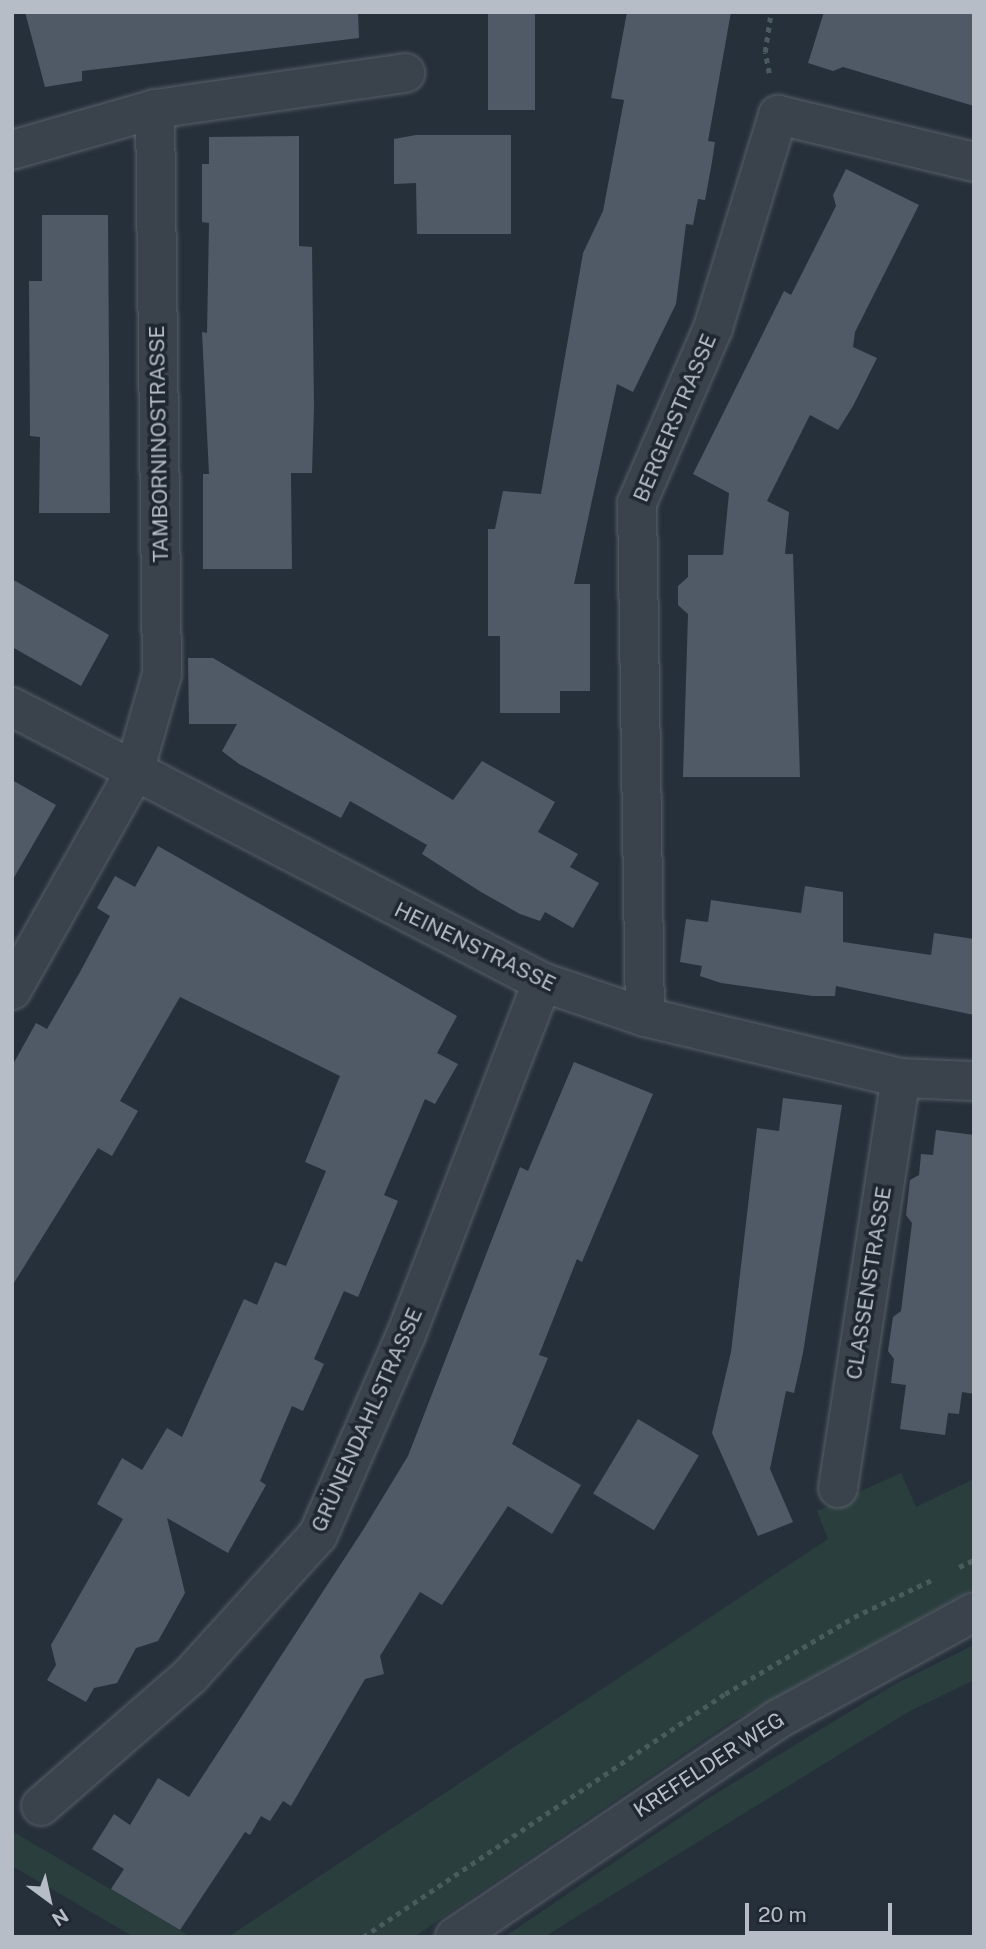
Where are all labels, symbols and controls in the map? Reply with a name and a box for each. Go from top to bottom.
street label: TAMBORNINOSTRASSE [144,325,174,563]
street label: BERGERSTRASSE [628,330,722,506]
street label: HEINENSTRASSE [390,897,560,997]
street label: CLASSENSTRASSE [841,1185,897,1381]
street label: GRÜNENDAHLSTRASSE [306,1304,428,1536]
street label: KREFELDER WEG [629,1707,789,1823]
north arrow [14,1865,84,1935]
scale bar [748,1890,895,1934]
text: 20 m [758,1902,807,1927]
text: N [48,1904,73,1931]

